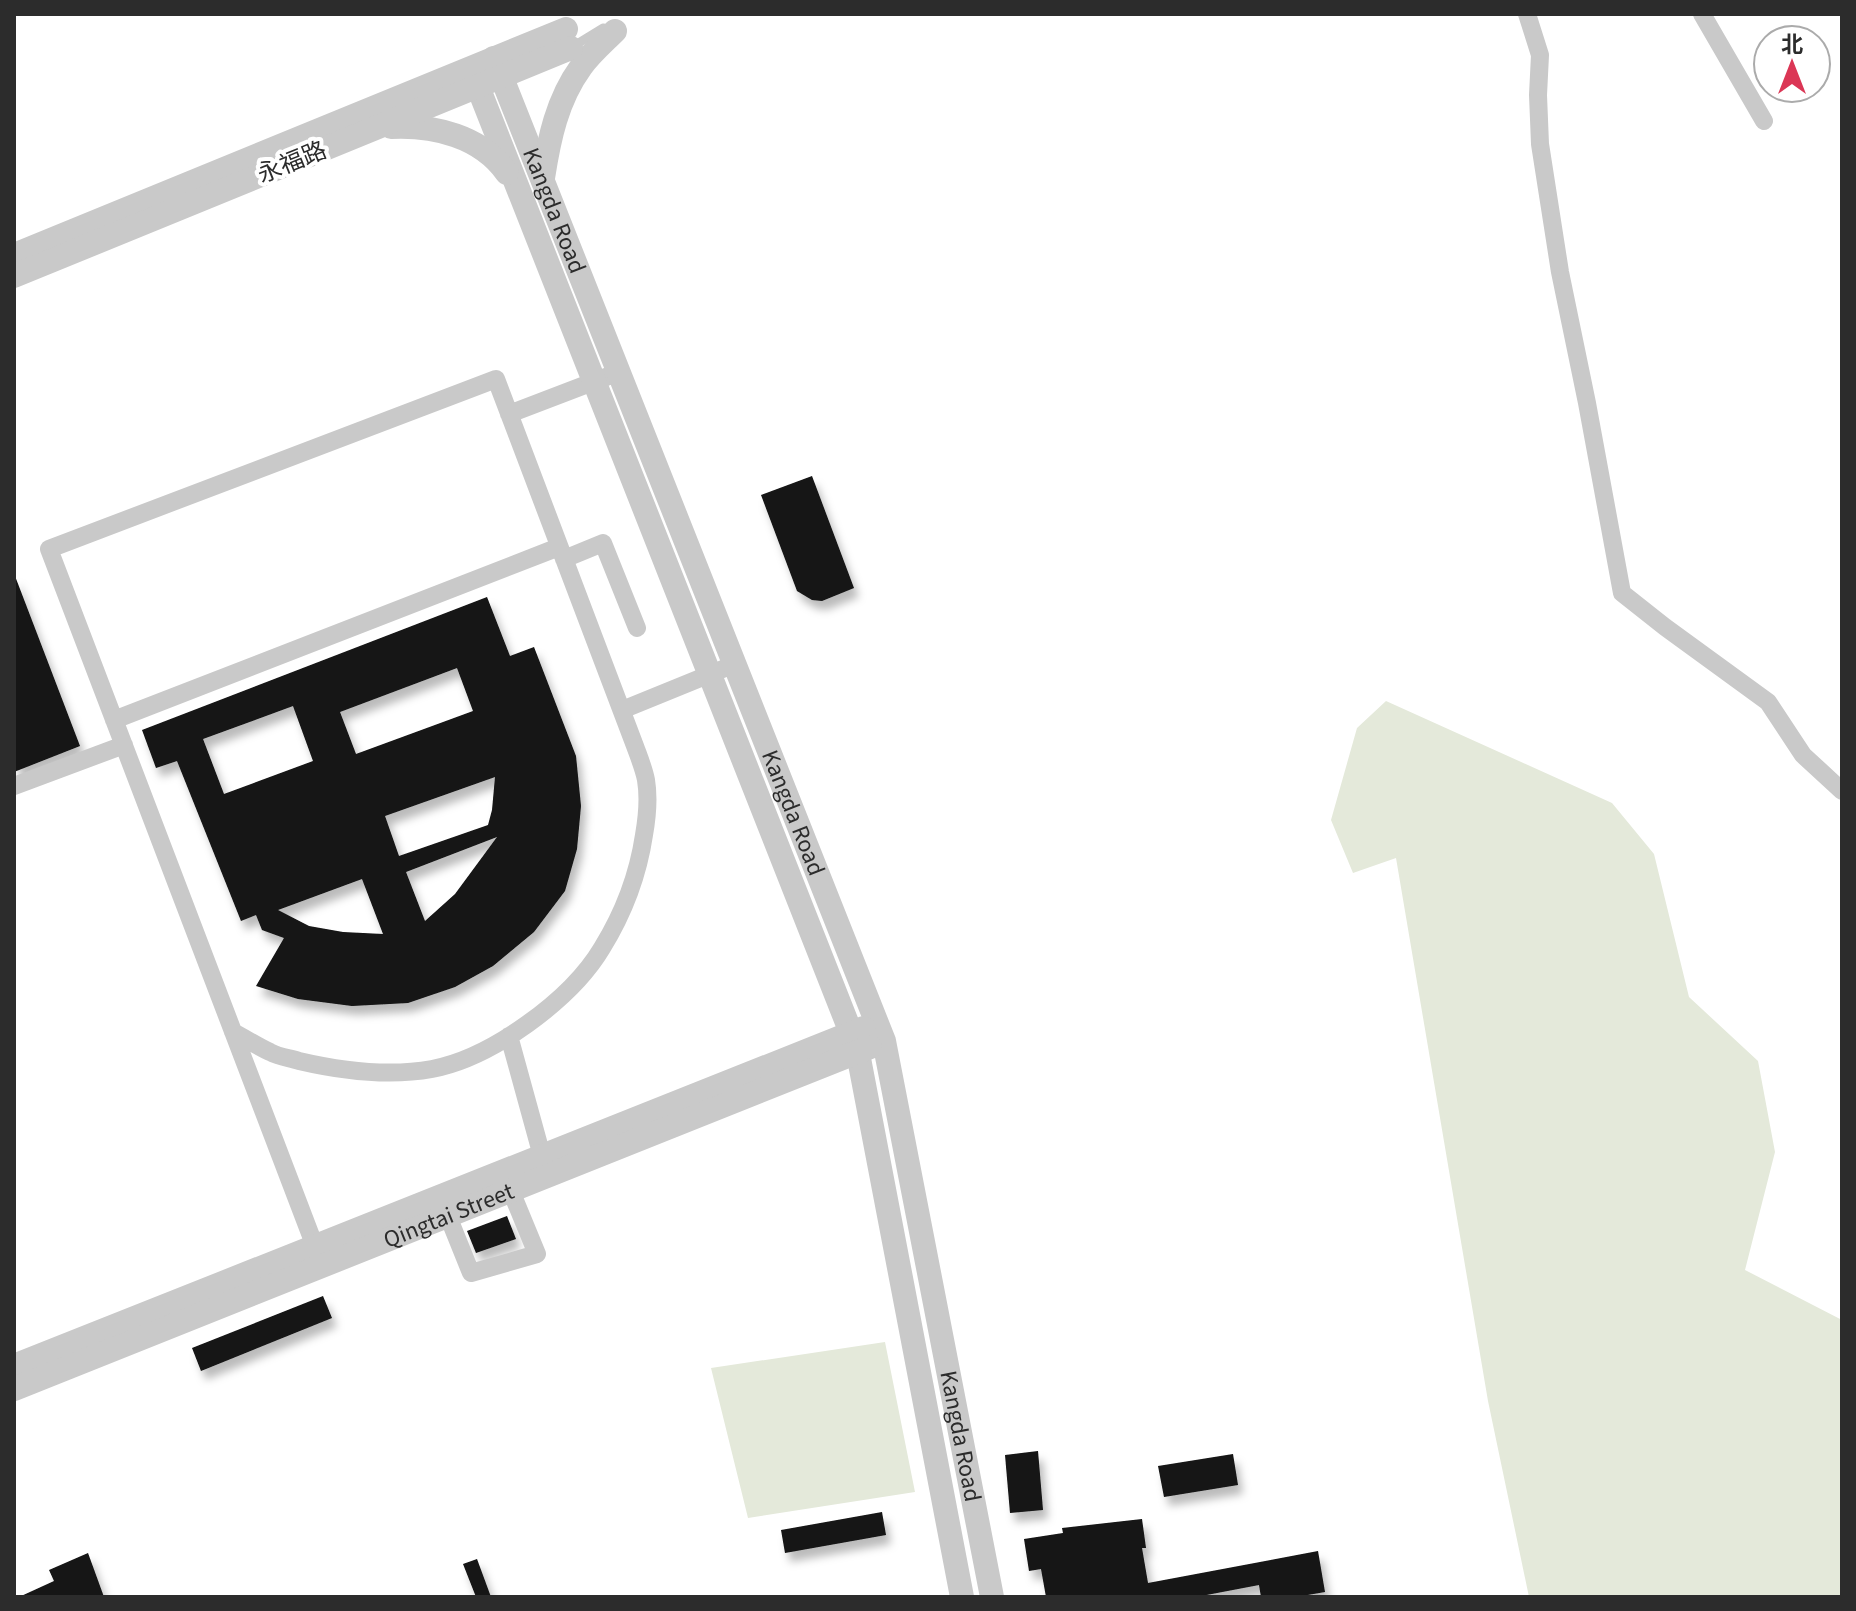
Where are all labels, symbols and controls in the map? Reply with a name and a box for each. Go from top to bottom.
north arrow [1752,24,1832,104]
text: 北 [1781,29,1803,61]
street label: 永福路 [252,133,332,192]
street label: Kangda Road [513,142,595,279]
street label: Kangda Road [752,745,834,881]
street label: Qingtai Street [378,1174,519,1258]
street label: Kangda Road [930,1368,990,1505]

